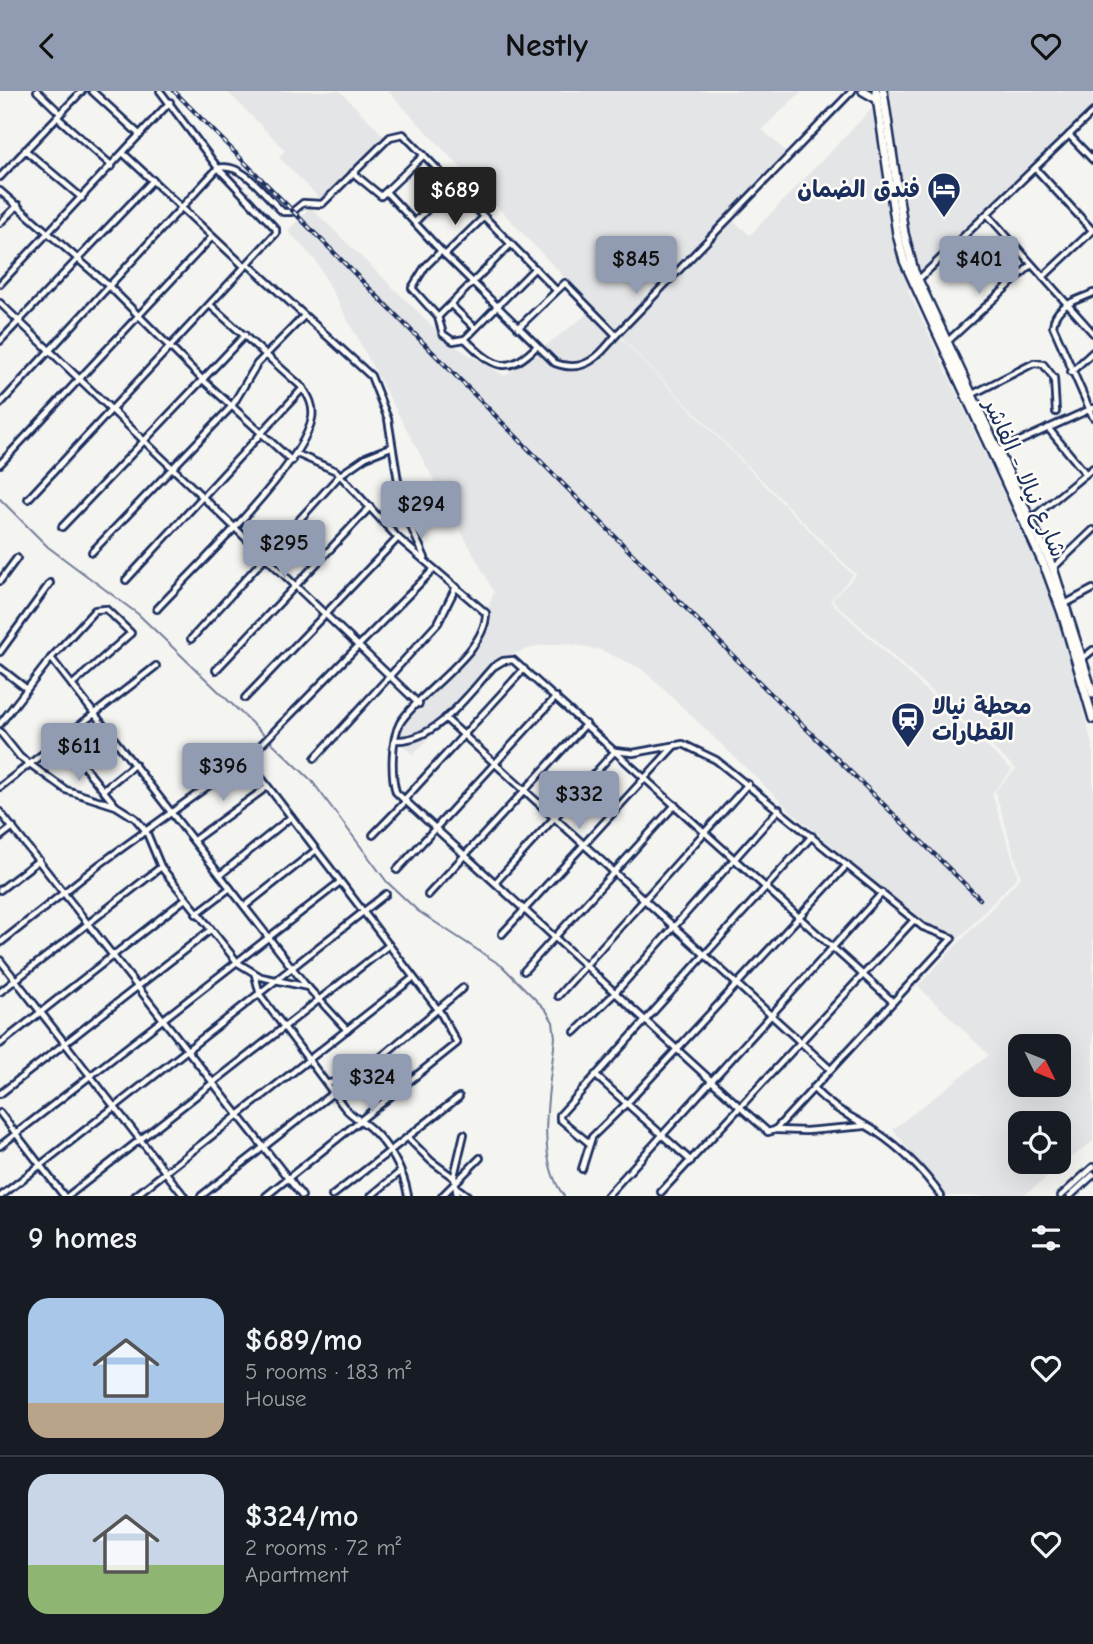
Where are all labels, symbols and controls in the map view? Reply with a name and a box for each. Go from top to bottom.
icon: back [28,27,66,65]
text: Nestly [505,27,588,64]
icon: heart [1027,27,1065,65]
pin: $689 [414,167,496,227]
hotel icon: فندق الضمان [925,170,963,219]
text: $689 [430,176,480,203]
place label: فندق الضمان [797,176,920,203]
pin: $845 [595,237,677,296]
pin: $401 [938,237,1020,296]
text: $845 [612,245,660,272]
text: $401 [956,245,1002,272]
street label: شارع نيالا - الفاشر [975,393,1072,562]
pin: $294 [380,482,462,541]
text: $294 [397,490,445,517]
pin: $295 [243,521,325,580]
text: $295 [259,529,309,556]
place label: محطة نيالا القطارات [932,693,1032,746]
station icon: محطة نيالا القطارات [889,700,927,749]
pin: $611 [38,723,120,783]
text: $611 [57,732,101,759]
pin: $396 [182,743,264,803]
text: $396 [198,752,248,779]
pin: $332 [538,771,620,831]
text: $332 [555,780,603,807]
north arrow [1008,1034,1071,1097]
map controls [1008,1034,1071,1174]
pin: $324 [331,1055,413,1114]
text: $324 [349,1063,395,1090]
button: locate [1008,1111,1071,1174]
icon: filters [1027,1219,1065,1257]
text: 9 homes [28,1221,137,1256]
text: $689/mo [245,1323,362,1358]
icon: home [84,1326,168,1410]
icon: heart [1027,1349,1065,1387]
text: 5 rooms · 183 m² [245,1358,411,1385]
text: House [245,1385,307,1412]
text: $324/mo [245,1499,359,1534]
icon: home [84,1502,168,1586]
icon: heart [1027,1525,1065,1563]
text: 2 rooms · 72 m² [245,1534,401,1561]
text: Apartment [245,1561,348,1588]

